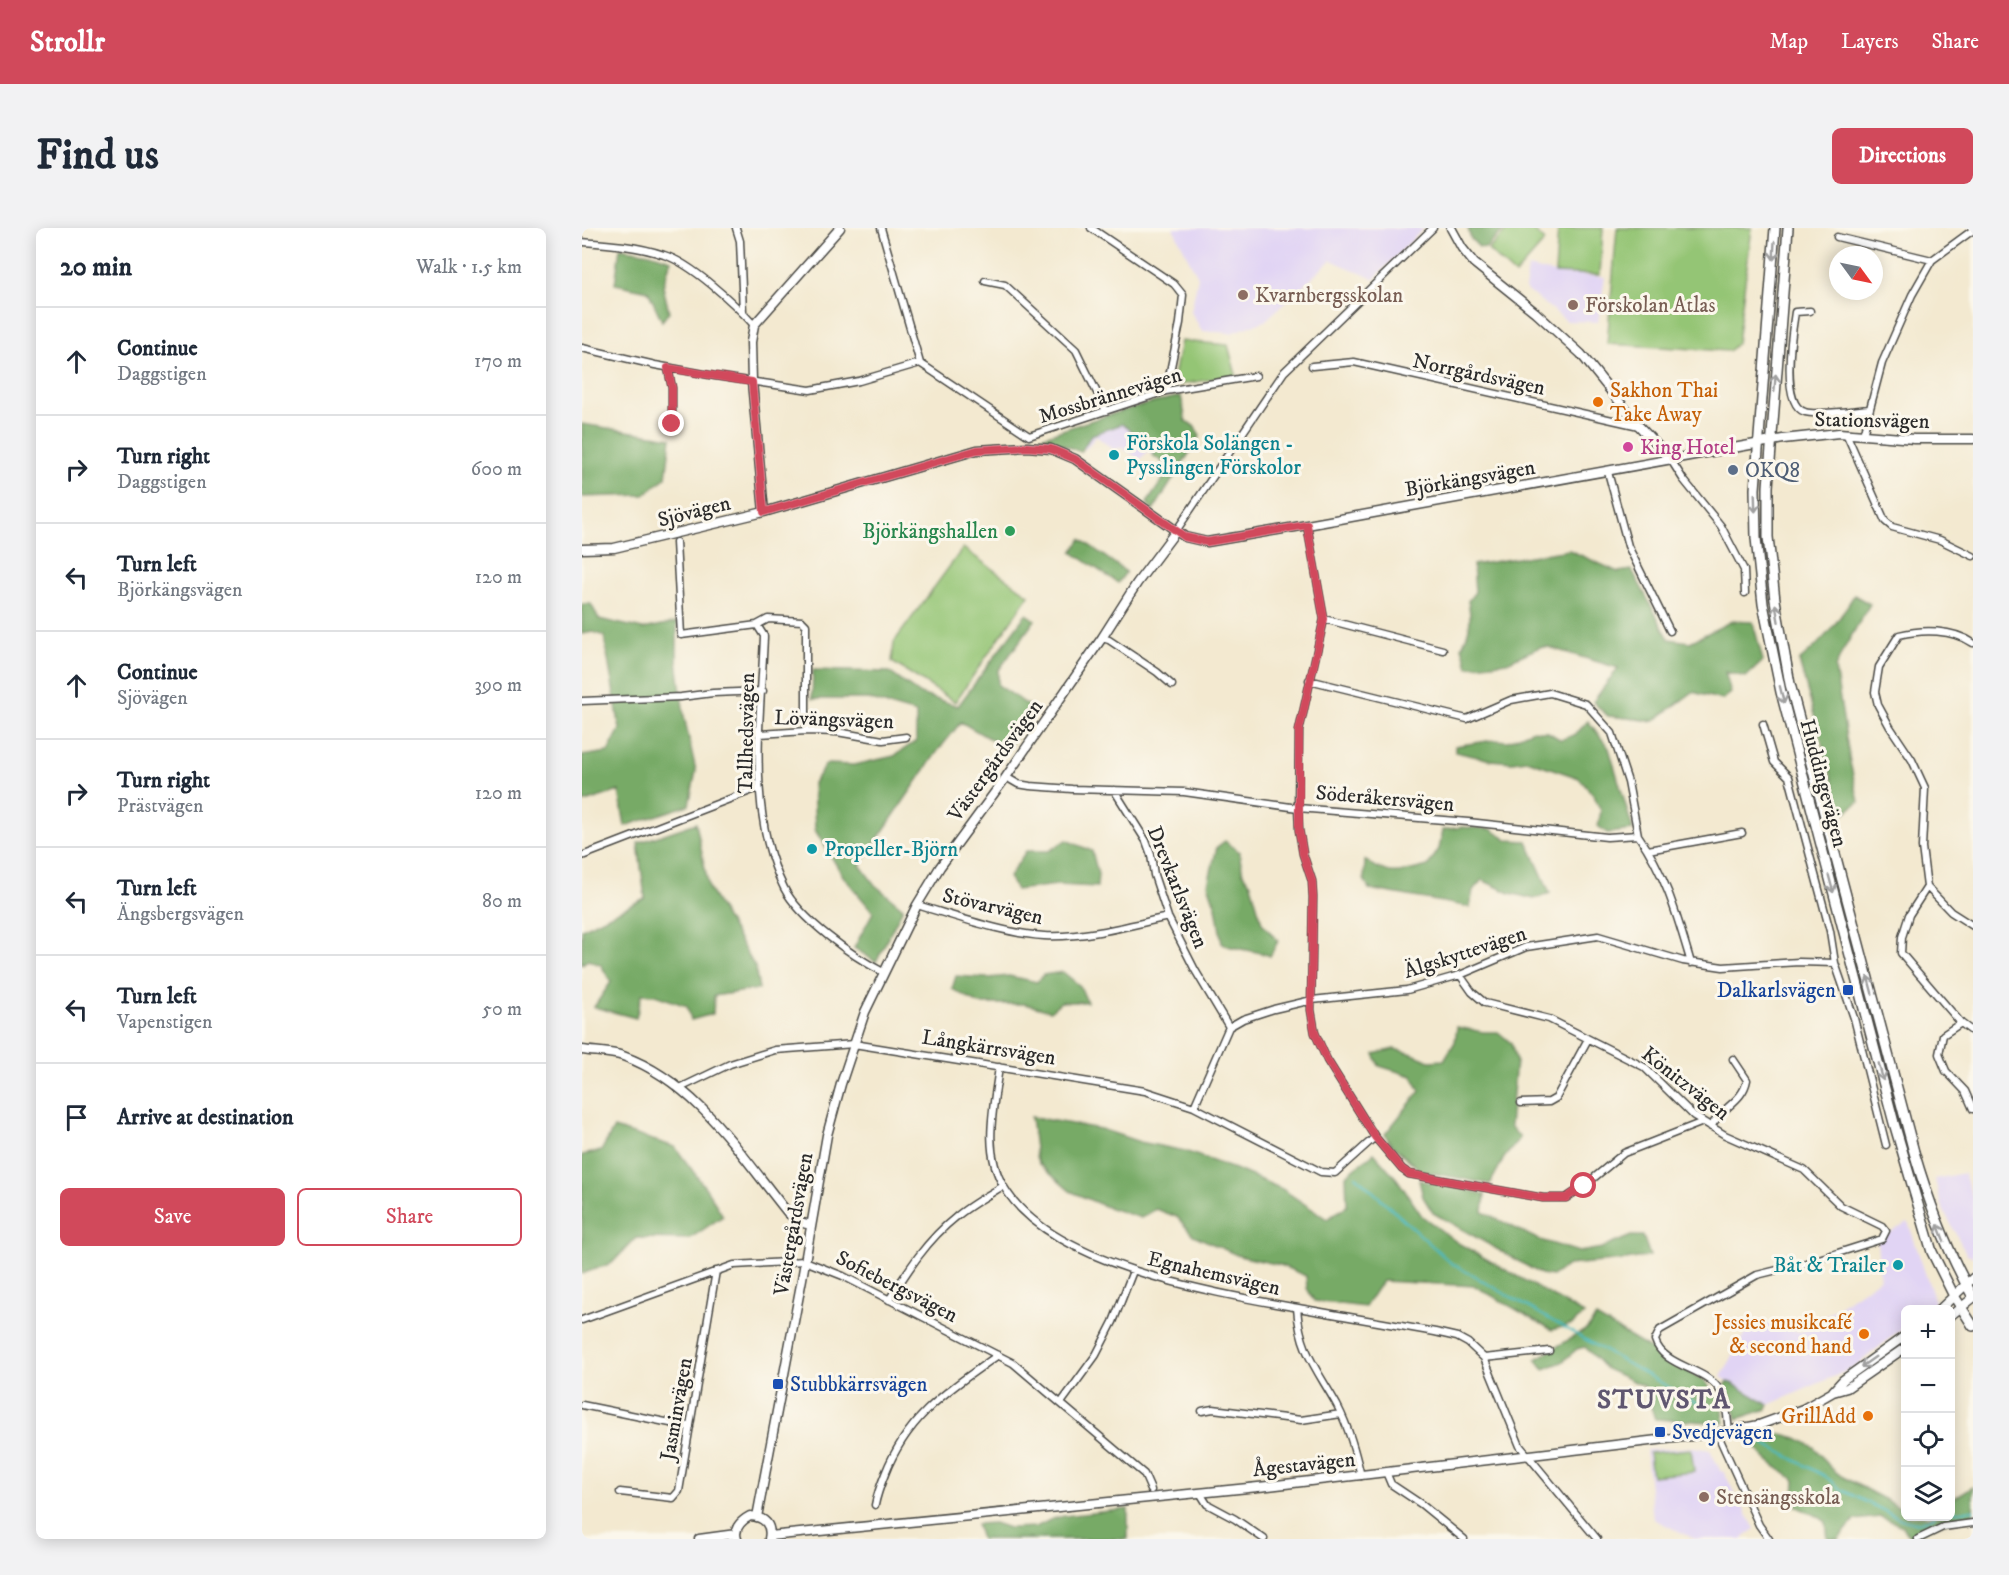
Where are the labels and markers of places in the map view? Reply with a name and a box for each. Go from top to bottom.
place label: Kvarnbergsskolan [1255,283,1403,309]
marker: Kvarnbergsskolan [1236,288,1250,302]
place label: Förskolan Atlas [1585,293,1716,319]
marker: Förskolan Atlas [1566,298,1580,312]
place label: Sakhon Thai Take Away [1610,378,1718,428]
marker: Sakhon Thai Take Away [1591,395,1605,409]
place label: Förskola Solängen - Pysslingen Förskolor [1126,431,1301,481]
place label: King Hotel [1640,435,1736,461]
marker: King Hotel [1621,440,1635,454]
marker: Förskola Solängen - Pysslingen Förskolor [1107,448,1121,462]
place label: OKQ8 [1745,458,1800,484]
marker: OKQ8 [1726,463,1740,477]
place label: Björkängshallen [862,519,998,545]
marker: Björkängshallen [1003,524,1017,538]
place label: Propeller-Björn [824,837,958,863]
marker: Propeller-Björn [805,842,819,856]
place label: Dalkarlsvägen [1717,978,1836,1004]
marker: Dalkarlsvägen [1841,983,1855,997]
place label: Båt & Trailer [1773,1253,1886,1279]
marker: Båt & Trailer [1891,1258,1905,1272]
place label: Jessies musikcafé & second hand [1712,1310,1853,1360]
marker: Jessies musikcafé & second hand [1857,1327,1871,1341]
place label: Stubbkärrsvägen [790,1372,928,1398]
marker: Stubbkärrsvägen [771,1377,785,1391]
place label: GrillAdd [1781,1404,1857,1430]
marker: GrillAdd [1861,1409,1875,1423]
place label: Svedjevägen [1672,1420,1773,1446]
marker: Svedjevägen [1653,1425,1667,1439]
place label: Stensängsskola [1716,1485,1840,1511]
marker: Stensängsskola [1697,1490,1711,1504]

